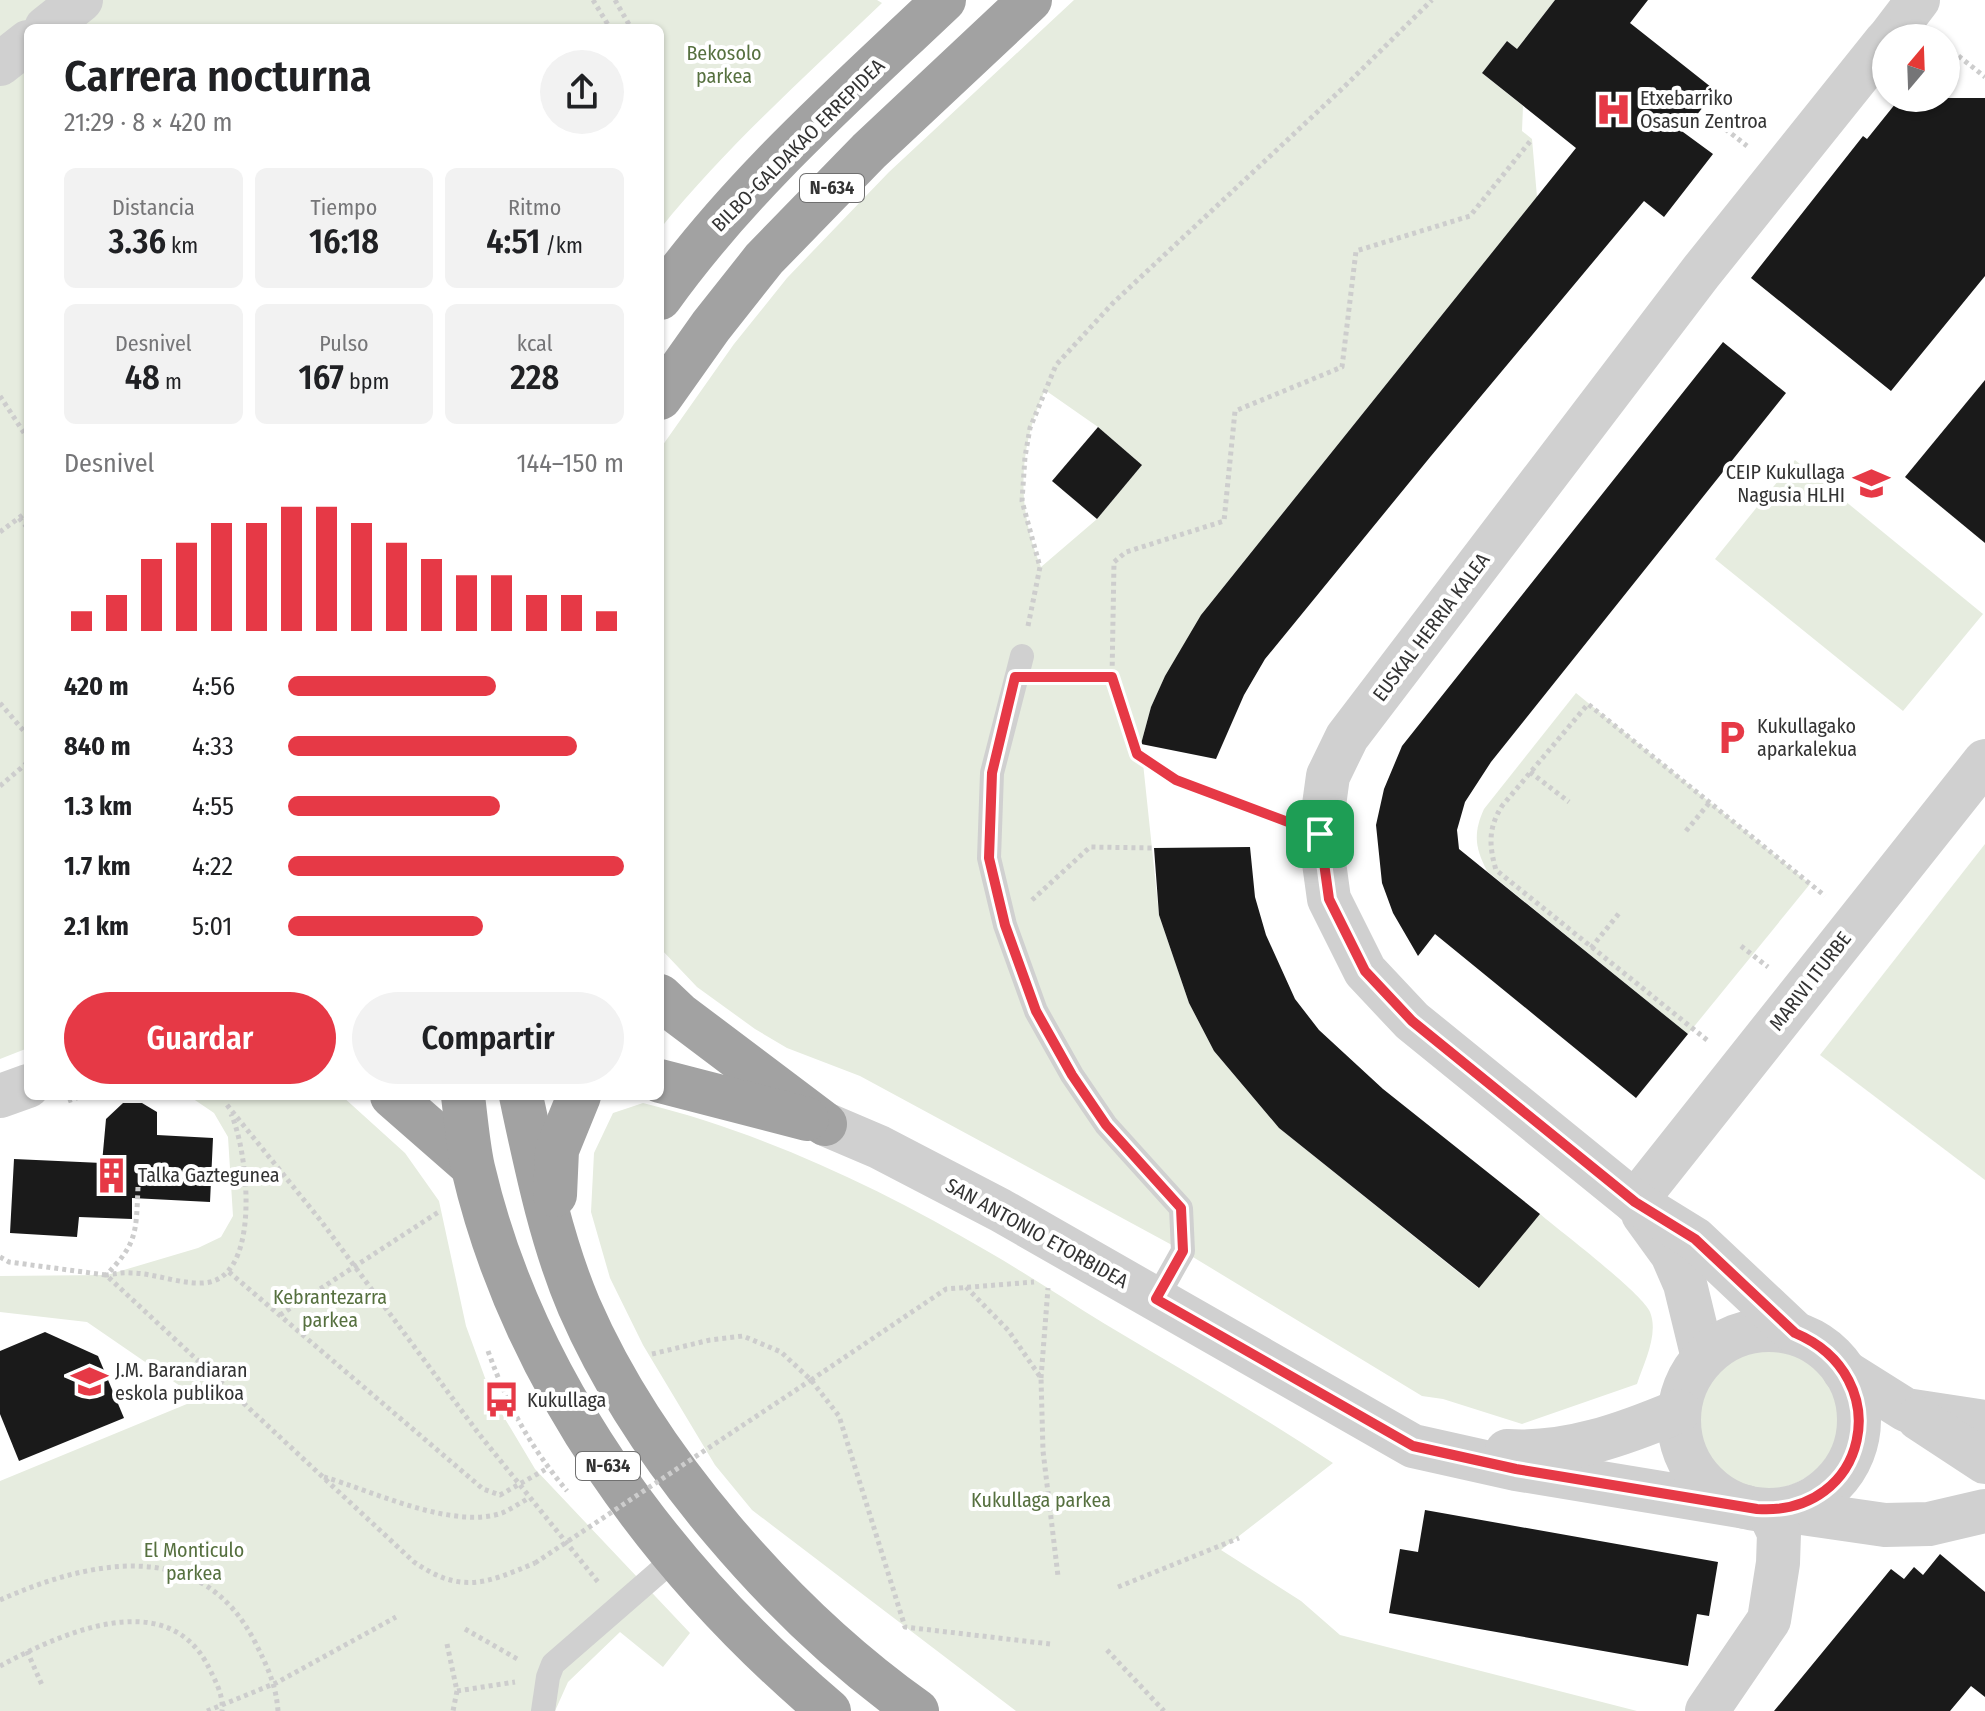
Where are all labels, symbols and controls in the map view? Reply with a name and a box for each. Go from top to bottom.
north arrow [1872,24,1960,112]
map controls [1872,24,1960,112]
park label: Bekosolo parkea [686,41,762,88]
text: Carrera nocturna [64,50,372,103]
button: share [540,50,624,134]
street label: BILBO-GALDAKAO ERREPIDEA [707,53,890,236]
place label: Etxebarriko Osasun Zentroa [1640,86,1767,133]
hospital icon: Etxebarriko Osasun Zentroa [1595,90,1633,128]
text: 21:29 · 8 × 420 m [64,107,233,138]
road number: N-634 [800,174,864,202]
text: Distancia [112,194,195,221]
text: Tiempo [311,194,377,221]
text: Ritmo [508,194,561,221]
text: 3.36 [108,221,166,262]
text: 16:18 [309,221,379,262]
text: 4:51 [486,221,540,262]
text: km [166,232,198,259]
text: /km [540,232,583,259]
text: Desnivel [115,330,192,357]
text: Pulso [319,330,369,357]
text: kcal [517,330,552,357]
text: 48 [125,357,160,398]
text: 167 [299,357,344,398]
text: 228 [510,357,559,398]
text: m [160,368,182,395]
text: bpm [344,368,389,395]
text: Desnivel [64,448,154,479]
text: 144–150 m [516,448,624,479]
place label: CEIP Kukullaga Nagusia HLHI [1726,460,1845,507]
school or university icon: CEIP Kukullaga Nagusia HLHI [1852,464,1890,502]
street label: EUSKAL HERRIA KALEA [1367,548,1495,706]
text: 420 m [64,671,129,702]
text: 4:56 [192,671,235,702]
place label: Kukullagako aparkalekua [1757,714,1857,761]
parking icon: Kukullagako aparkalekua [1712,718,1750,756]
text: 840 m [64,731,131,762]
text: 4:33 [192,731,234,762]
text: 1.3 km [64,791,132,822]
text: 4:55 [192,791,234,822]
pin [1286,800,1354,868]
icon: arrive [1298,812,1342,856]
text: 1.7 km [64,851,131,882]
text: 4:22 [192,851,233,882]
text: 2.1 km [64,911,129,942]
text: 5:01 [192,911,232,942]
street label: MARIVI ITURBE [1764,927,1856,1035]
button: Guardar [64,992,336,1084]
button: Compartir [352,992,624,1084]
building icon: Talka Gaztegunea [93,1156,131,1194]
place label: Talka Gaztegunea [138,1163,280,1187]
street label: SAN ANTONIO ETORBIDEA [942,1173,1133,1293]
park label: Kebrantezarra parkea [273,1285,387,1332]
place label: J.M. Barandiaran eskola publikoa [115,1358,248,1405]
school or university icon: J.M. Barandiaran eskola publikoa [70,1363,108,1401]
bus stop icon: Kukullaga [482,1381,520,1419]
place label: Kukullaga [527,1388,606,1412]
road number: N-634 [576,1452,640,1480]
park label: Kukullaga parkea [971,1488,1111,1512]
park label: El Monticulo parkea [144,1538,244,1585]

